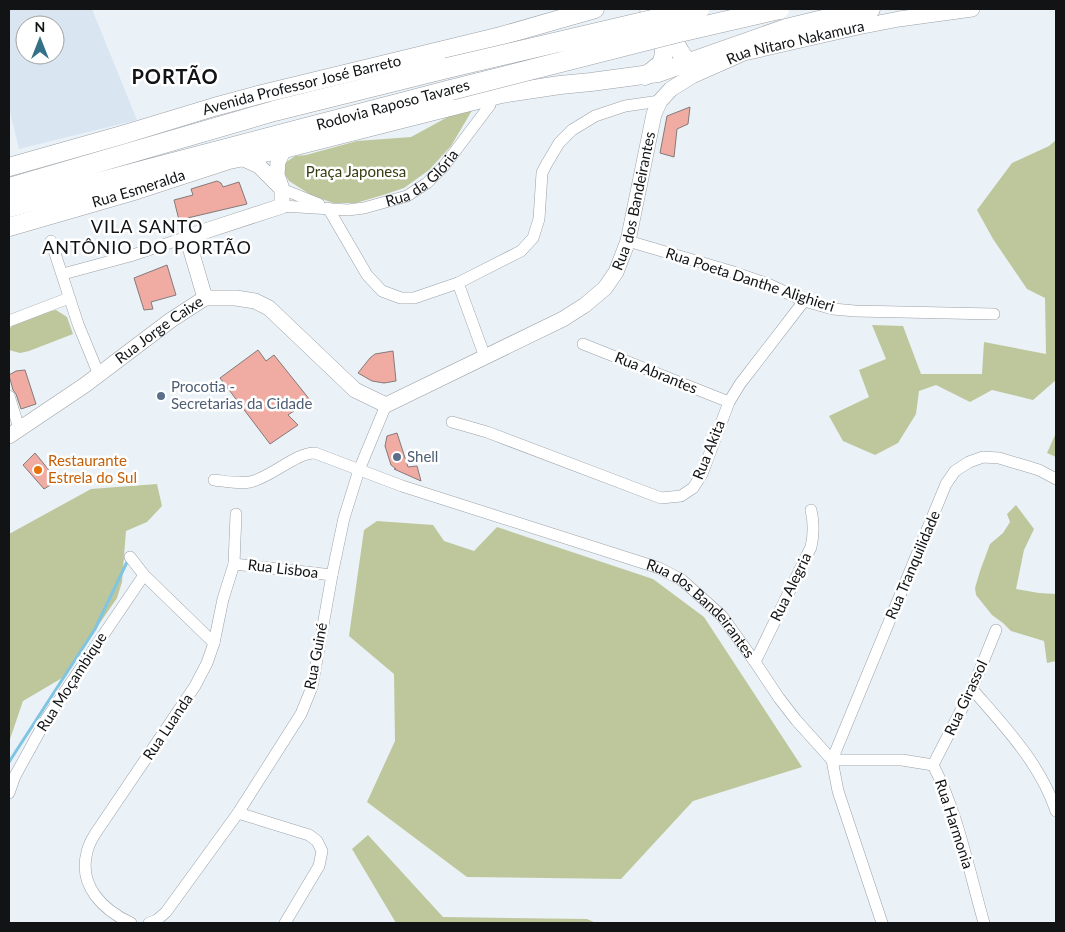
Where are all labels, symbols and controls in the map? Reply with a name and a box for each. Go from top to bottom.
north arrow [15,15,65,65]
street label: Rua Nitaro Nakamura [723,16,866,68]
text: N [35,18,45,35]
street label: Avenida Professor José Barreto [200,51,403,118]
district label: PORTÃO [131,64,219,88]
street label: Rodovia Raposo Tavares [314,75,471,133]
street label: Rua dos Bandeirantes [608,130,658,273]
street label: Rua da Glória [383,145,461,210]
park label: Praça Japonesa [306,162,406,180]
street label: Rua Esmeralda [90,165,187,211]
district label: VILA SANTO ANTÔNIO DO PORTÃO [42,215,252,258]
street label: Rua Poeta Danthe Alighieri [664,243,837,315]
street label: Rua Jorge Caixe [111,292,206,367]
street label: Rua Abrantes [612,347,700,397]
place label: Procotia - Secretarias da Cidade [171,377,312,412]
marker: Procotia - Secretarias da Cidade [155,390,167,402]
street label: Rua Akita [688,417,728,482]
place label: Shell [407,447,438,465]
place label: Restaurante Estrela do Sul [48,451,137,486]
marker: Shell [391,451,403,463]
marker: Restaurante Estrela do Sul [32,464,44,476]
street label: Rua Tranquilidade [881,507,943,622]
street label: Rua Alegria [766,549,814,624]
street label: Rua Lisboa [247,555,319,581]
street label: Rua dos Bandeirantes [644,555,759,661]
street label: Rua Guiné [300,621,330,691]
street label: Rua Moçambique [32,628,110,734]
street label: Rua Girassol [940,657,990,738]
street label: Rua Luanda [138,690,196,763]
street label: Rua Harmonia [932,777,978,871]

